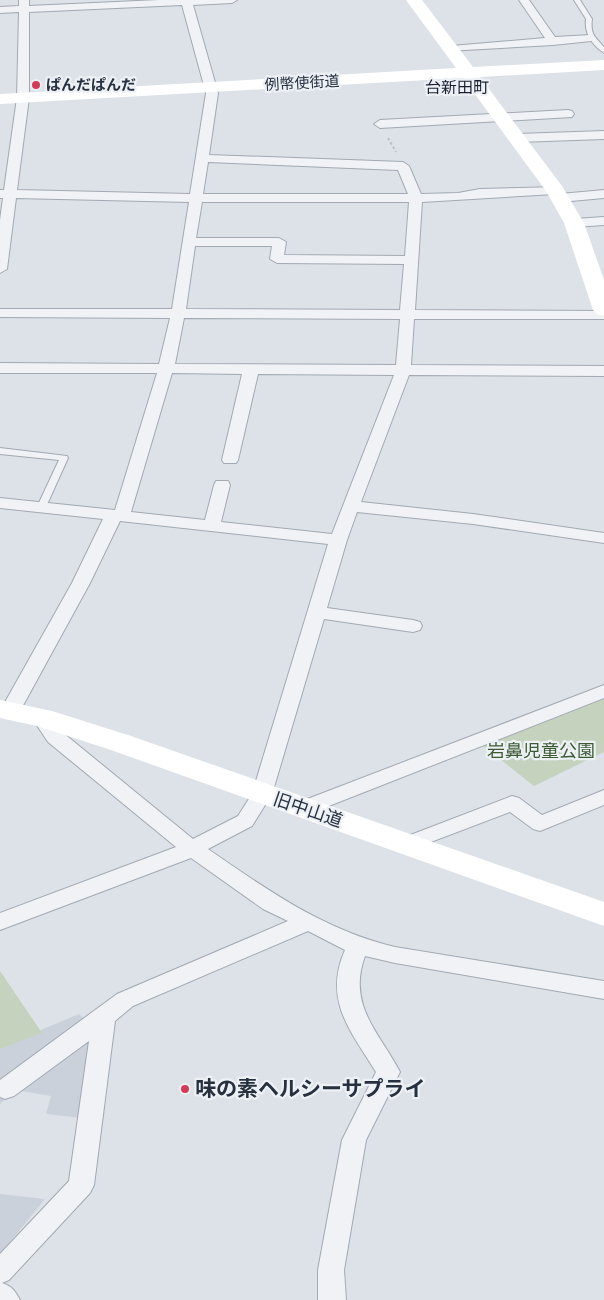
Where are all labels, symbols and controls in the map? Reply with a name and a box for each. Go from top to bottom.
street label: 例幣使街道 [264,71,340,94]
place label: ぱんだぱんだ [46,75,136,94]
district label: 台新田町 [425,77,489,97]
marker: ぱんだぱんだ [30,79,42,91]
park label: 岩鼻児童公園 [487,739,595,762]
street label: 旧中山道 [270,787,346,832]
place label: 味の素ヘルシーサプライ [195,1075,426,1101]
marker: 味の素ヘルシーサプライ [179,1083,191,1095]

